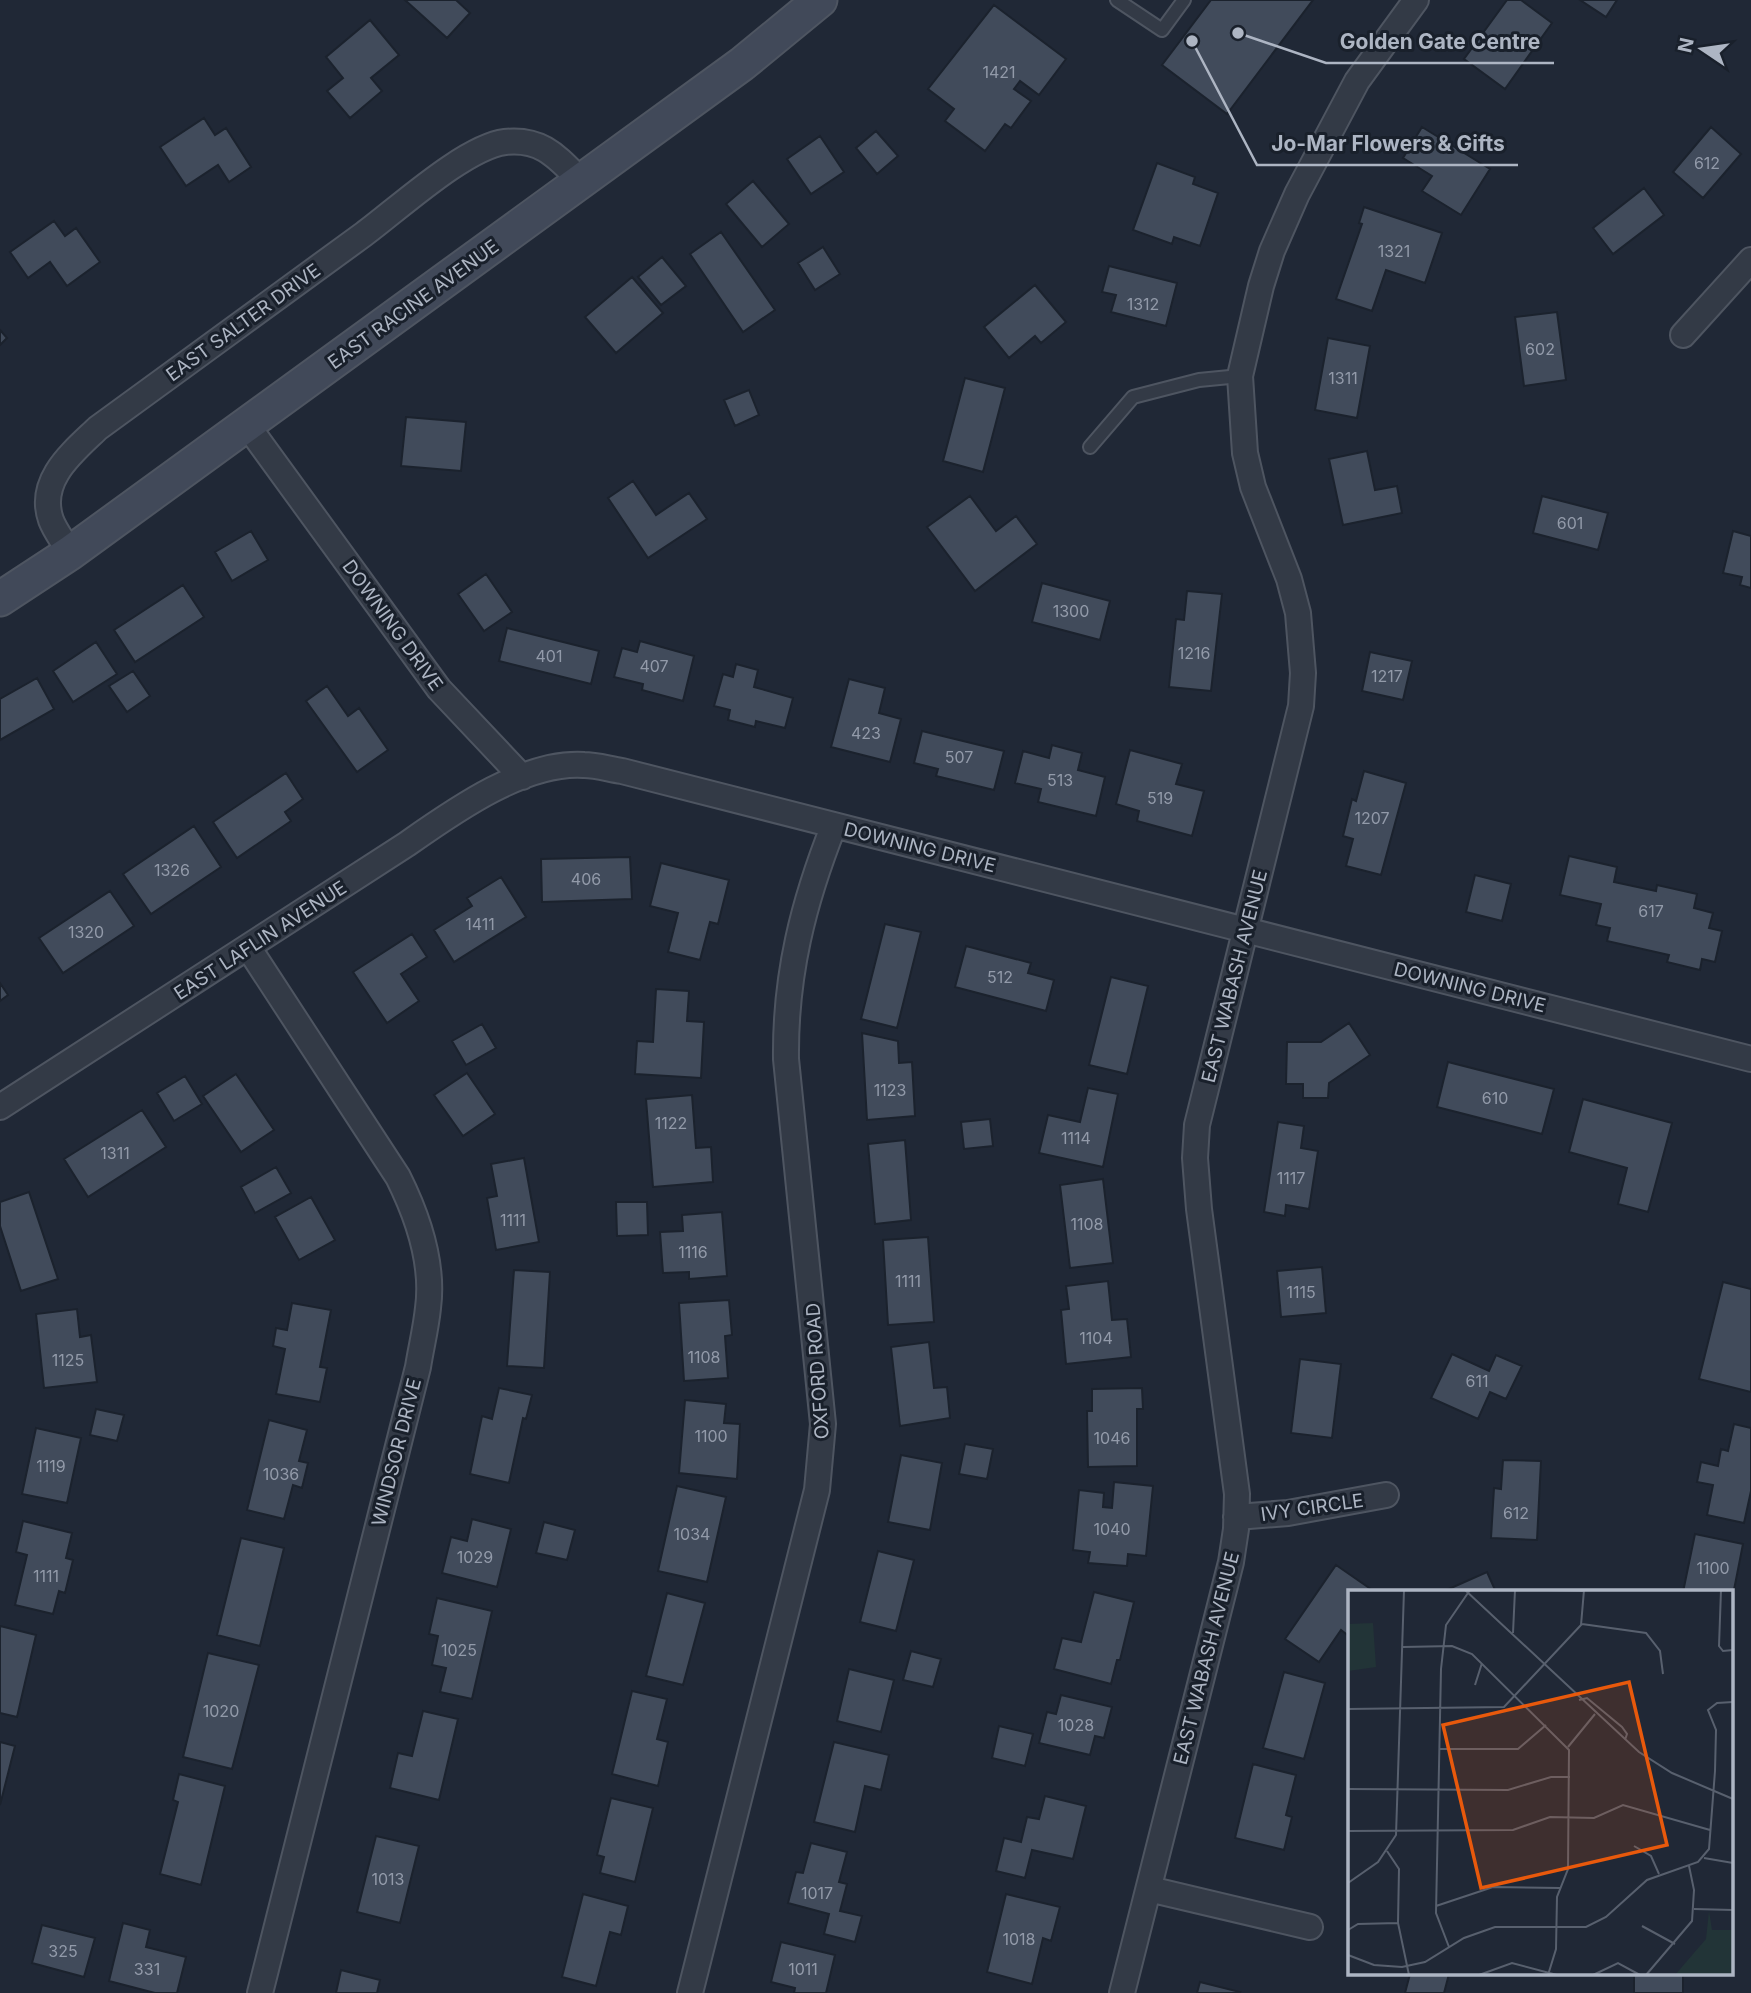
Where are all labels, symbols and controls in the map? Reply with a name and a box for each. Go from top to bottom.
north arrow [1667,14,1737,84]
callout: Golden Gate Centre [1326,21,1554,63]
text: Golden Gate Centre [1340,29,1540,54]
text: N [1673,36,1699,55]
house number: 1421 [982,62,1016,82]
callout: Jo-Mar Flowers & Gifts [1257,123,1518,165]
text: Jo-Mar Flowers & Gifts [1271,131,1505,156]
house number: 612 [1694,153,1720,173]
street label: EAST RACINE AVENUE [323,235,503,374]
house number: 1321 [1378,241,1410,261]
street label: EAST SALTER DRIVE [162,259,325,386]
house number: 1312 [1127,294,1159,314]
house number: 602 [1525,339,1555,359]
house number: 1311 [1328,368,1358,388]
house number: 601 [1557,513,1583,533]
street label: DOWNING DRIVE [338,556,448,695]
house number: 1300 [1053,601,1089,621]
house number: 1216 [1178,643,1210,663]
house number: 401 [536,646,562,666]
house number: 407 [639,656,669,676]
house number: 1217 [1371,666,1403,686]
house number: 423 [851,723,881,743]
house number: 507 [945,747,973,767]
house number: 513 [1047,770,1073,790]
house number: 519 [1147,788,1173,808]
house number: 1207 [1354,808,1390,828]
street label: DOWNING DRIVE [842,817,998,877]
house number: 1326 [154,860,190,880]
street label: EAST WABASH AVENUE [1197,867,1272,1085]
house number: 406 [571,869,601,889]
street label: EAST LAFLIN AVENUE [170,876,351,1005]
house number: 617 [1638,901,1664,921]
house number: 1411 [465,914,495,934]
house number: 1320 [68,922,104,942]
street label: DOWNING DRIVE [1392,957,1548,1017]
house number: 512 [987,967,1013,987]
house number: 1123 [874,1080,906,1100]
house number: 610 [1482,1088,1508,1108]
house number: 1122 [655,1113,687,1133]
house number: 1114 [1061,1128,1091,1148]
house number: 1311 [100,1143,130,1163]
house number: 1117 [1277,1168,1305,1188]
house number: 1111 [500,1210,526,1230]
house number: 1108 [1070,1214,1104,1234]
house number: 1116 [678,1242,708,1262]
house number: 1111 [895,1271,921,1291]
house number: 1115 [1286,1282,1316,1302]
street label: OXFORD ROAD [801,1302,834,1440]
house number: 1104 [1079,1328,1113,1348]
house number: 1108 [687,1347,721,1367]
house number: 1125 [52,1350,84,1370]
house number: 611 [1466,1371,1488,1391]
street label: WINDSOR DRIVE [367,1376,426,1529]
house number: 1100 [694,1426,728,1446]
house number: 1046 [1094,1428,1130,1448]
house number: 1119 [36,1456,66,1476]
house number: 1036 [263,1464,299,1484]
street label: IVY CIRCLE [1259,1489,1365,1526]
house number: 612 [1503,1503,1529,1523]
house number: 1040 [1093,1519,1131,1539]
house number: 1034 [674,1524,710,1544]
house number: 1029 [457,1547,493,1567]
street label: EAST WABASH AVENUE [1169,1549,1244,1767]
house number: 1100 [1696,1558,1730,1578]
house number: 1111 [33,1566,59,1586]
inset map [1348,1590,1734,1976]
house number: 1025 [441,1640,477,1660]
house number: 1020 [203,1701,239,1721]
house number: 1028 [1058,1715,1094,1735]
house number: 1013 [372,1869,405,1889]
house number: 1017 [801,1883,833,1903]
house number: 1018 [1002,1929,1036,1949]
house number: 325 [48,1941,78,1961]
house number: 331 [134,1959,160,1979]
house number: 1011 [788,1959,818,1979]

